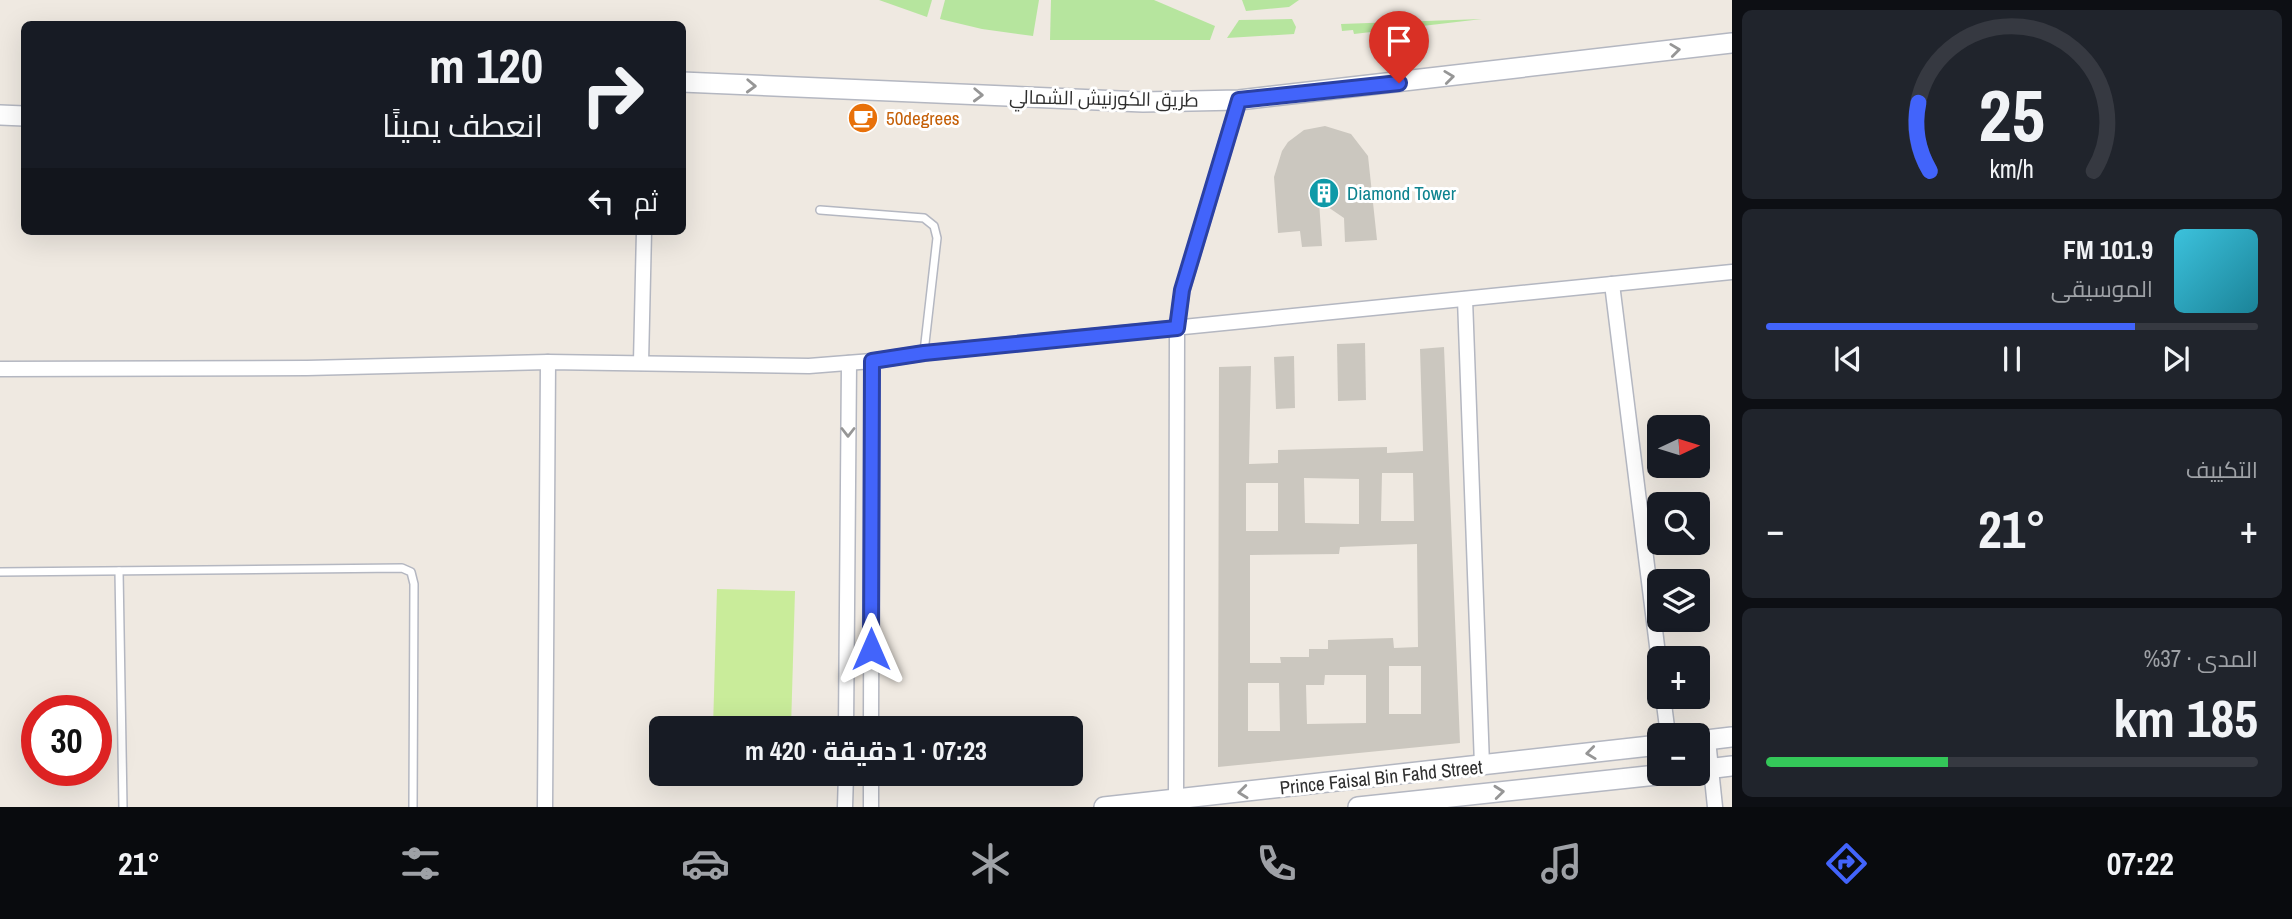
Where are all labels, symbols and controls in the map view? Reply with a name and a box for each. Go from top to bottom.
pin [1369,11,1429,83]
icon: arrive [1380,22,1418,60]
text: 120 m [429,32,543,98]
one-way arrow [1669,42,1681,57]
icon: right [567,49,658,140]
text: 25 [1979,66,2045,164]
one-way arrow [1443,70,1455,85]
one-way arrow [746,78,756,94]
street label: طريق الكورنيش الشمالي [1009,83,1199,115]
one-way arrow [973,88,984,103]
cafe icon: 50degrees [846,101,880,135]
text: انعطف يمينًا [382,104,543,147]
place label: 50degrees [886,105,960,131]
text: km/h [1990,151,2034,185]
building icon: Diamond Tower [1307,176,1341,210]
place label: Diamond Tower [1347,180,1457,206]
icon: left [582,182,620,220]
text: ثم [634,184,658,219]
text: 101.9 FM [2063,232,2153,267]
text: الموسيقى [2051,273,2153,304]
icon: previous [1829,340,1867,378]
icon: pause [1993,340,2031,378]
icon: next [2157,340,2195,378]
north arrow [1647,415,1710,478]
map controls [1647,415,1710,786]
one-way arrow [840,427,856,437]
text: التكييف [2186,454,2258,485]
button: search [1647,492,1710,555]
text: 21° [1978,494,2046,564]
text: − [1766,504,1784,555]
text: + [2240,504,2258,555]
button: layers [1647,569,1710,632]
position arrow [834,612,908,686]
text: المدى · 37% [2144,643,2258,674]
button: + [1647,646,1710,709]
text: 185 km [2113,683,2258,753]
speed limit sign: 30 [21,695,112,786]
button: − [1647,723,1710,786]
text: 07:23 · 1 دقيقة · 420 m [745,733,987,768]
one-way arrow [1585,745,1597,760]
street label: Prince Faisal Bin Fahd Street [1278,753,1484,801]
one-way arrow [1493,784,1505,799]
one-way arrow [1238,785,1249,800]
icon: filters [396,839,445,888]
icon: car [681,839,730,888]
icon: climate [966,839,1015,888]
icon: phone [1252,839,1301,888]
icon: music [1537,839,1586,888]
icon: directions [1822,839,1871,888]
text: 21° [118,842,160,885]
text: 07:22 [2107,842,2174,885]

